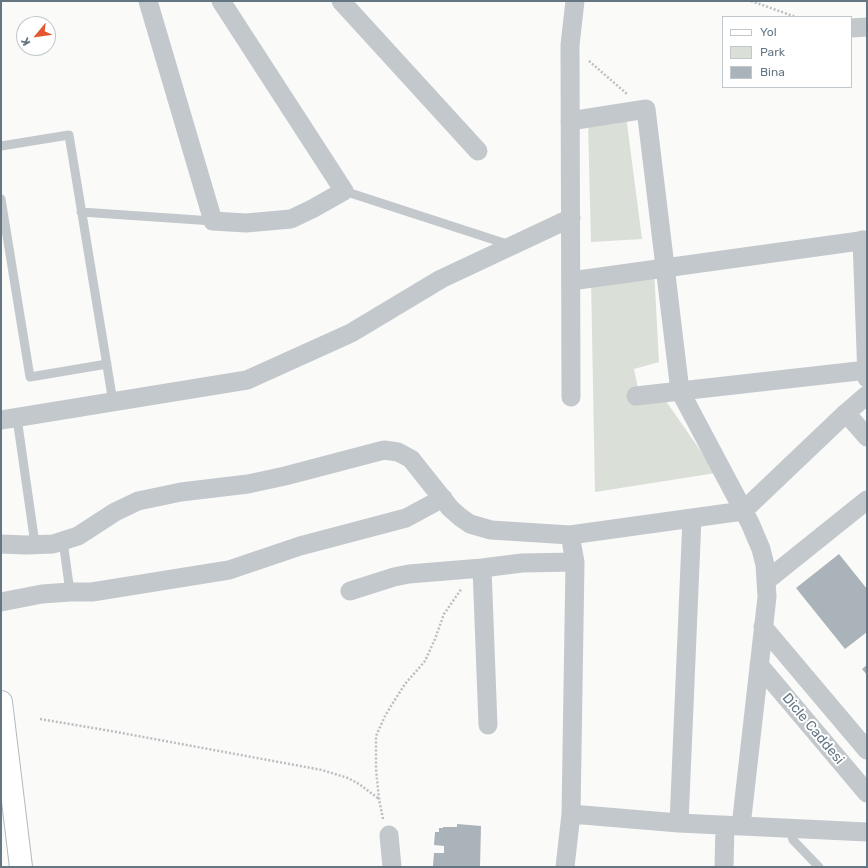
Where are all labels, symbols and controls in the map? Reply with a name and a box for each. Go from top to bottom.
north arrow [16,16,56,56]
legend [722,16,852,88]
text: Yol [760,25,777,39]
text: K [18,35,33,48]
text: Park [760,45,785,59]
text: Bina [760,65,785,79]
street label: Dicle Caddesi [778,690,848,768]

